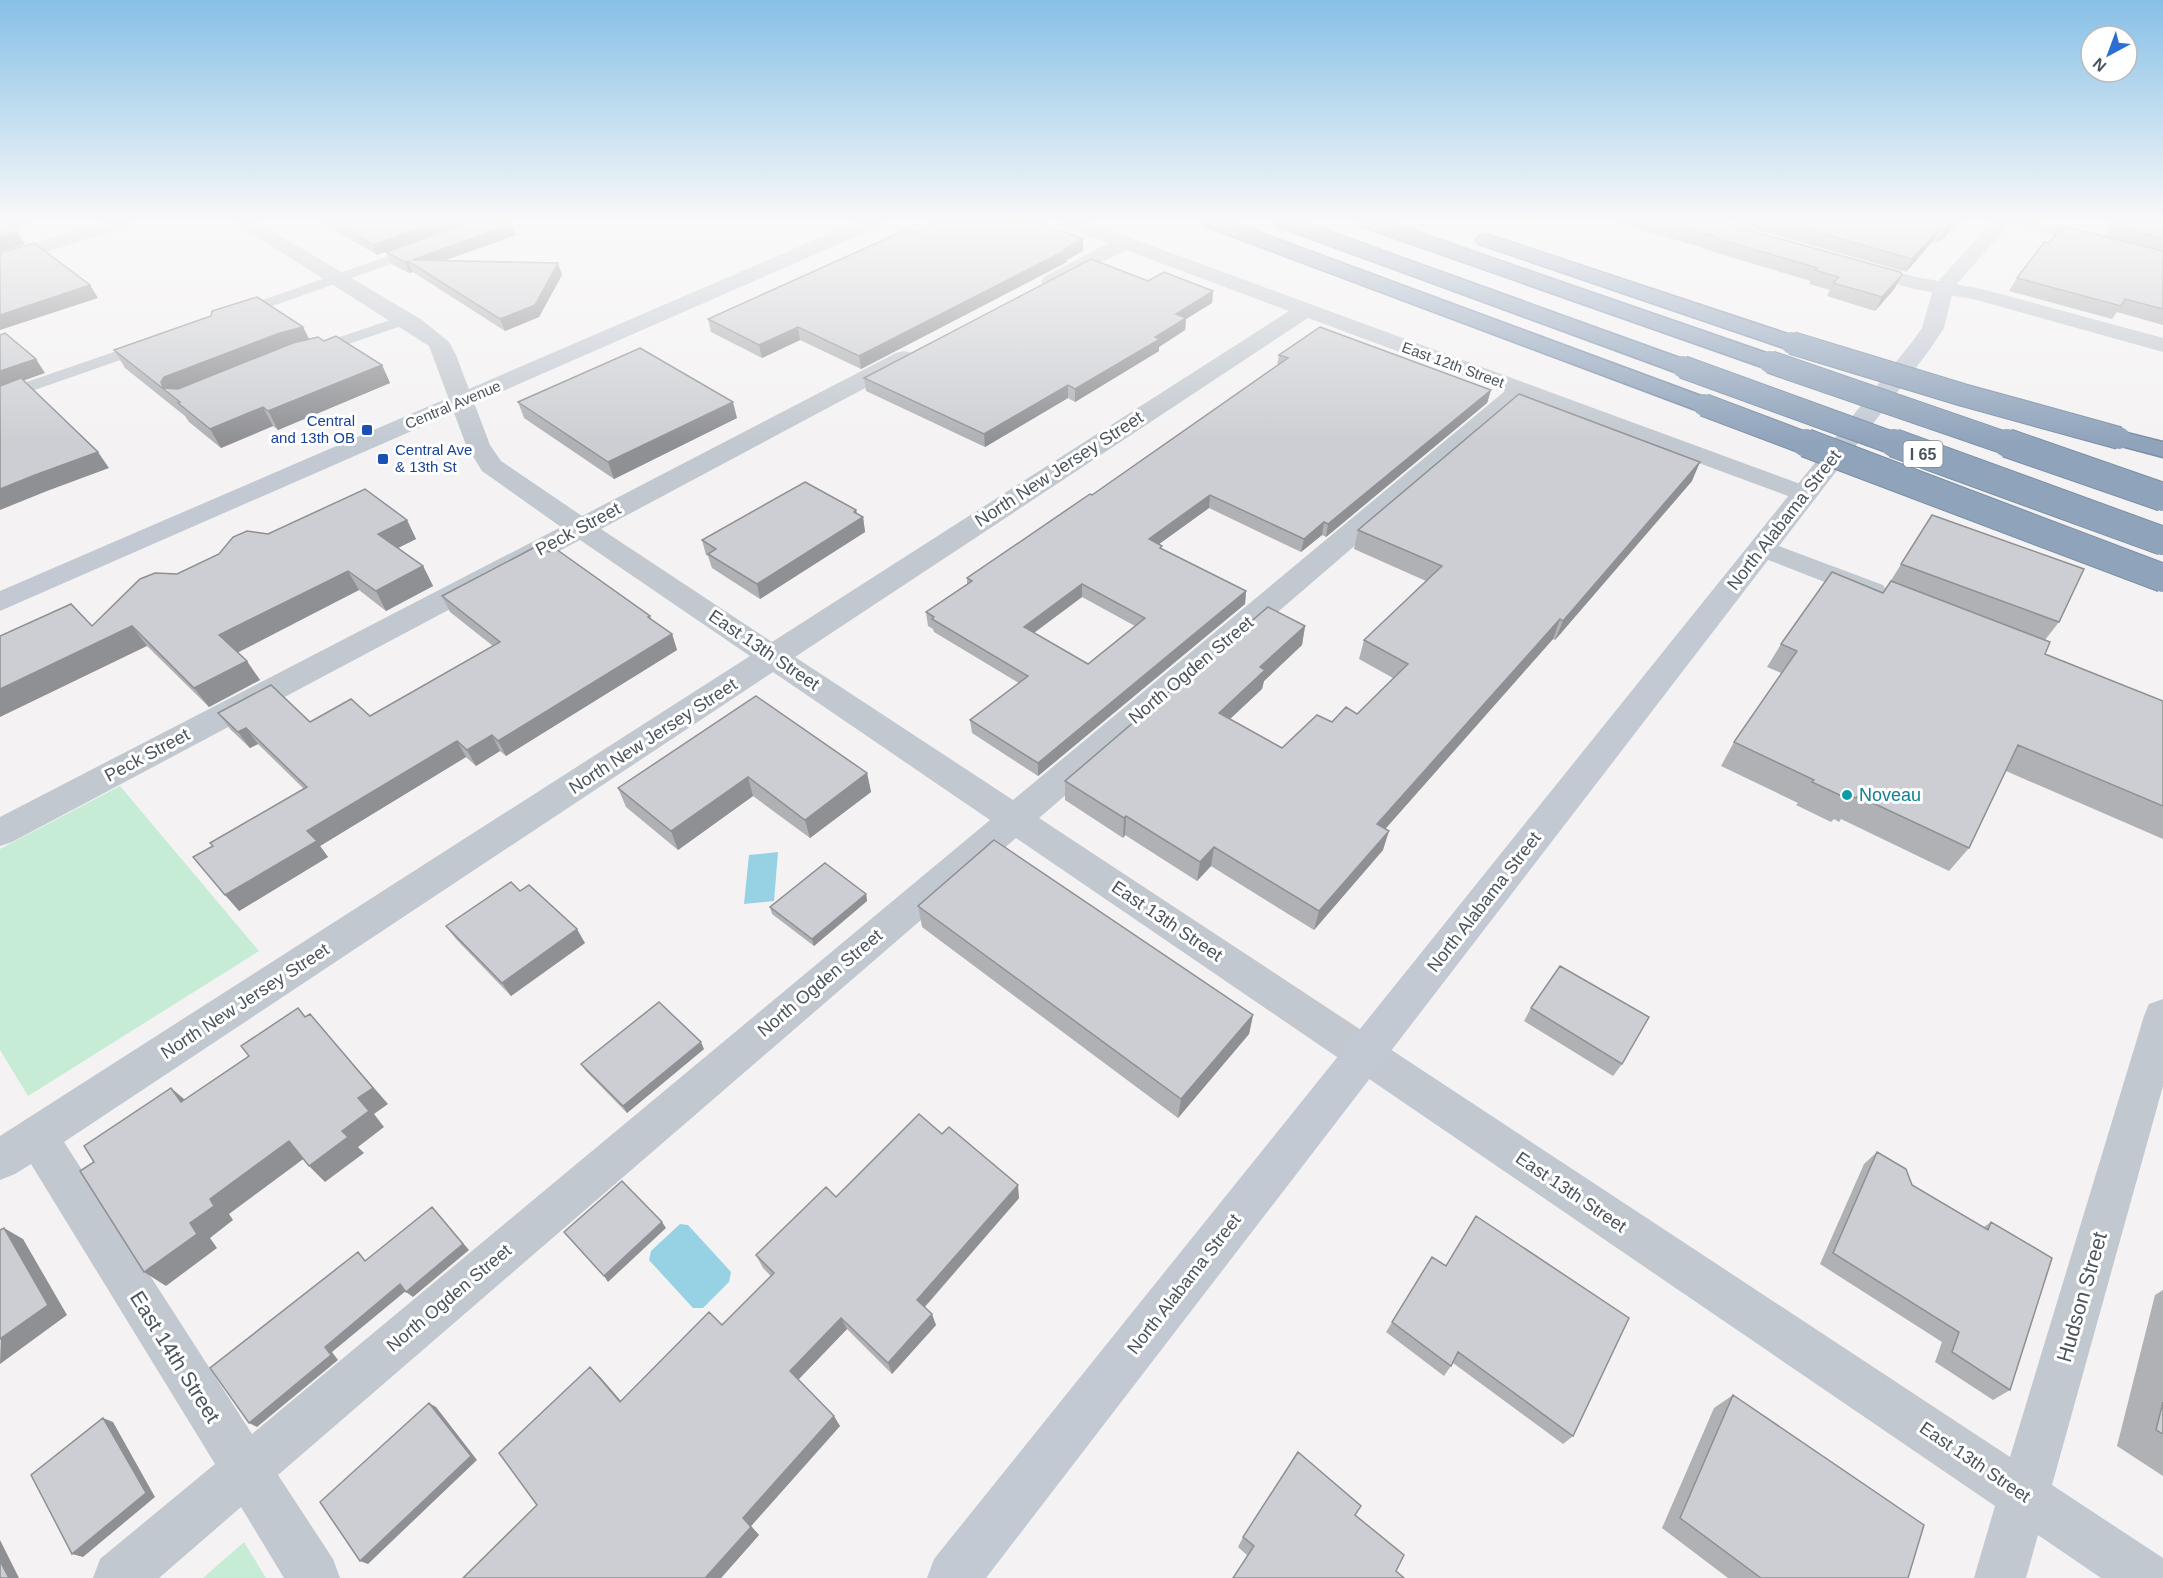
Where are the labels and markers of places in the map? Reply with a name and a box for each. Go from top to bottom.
place label: Central and 13th OB [271,412,355,446]
marker: Central and 13th OB [360,423,374,437]
place label: Central Ave & 13th St [395,441,472,475]
marker: Central Ave & 13th St [376,452,390,466]
place label: Noveau [1859,785,1921,805]
marker: Noveau [1840,788,1854,802]

